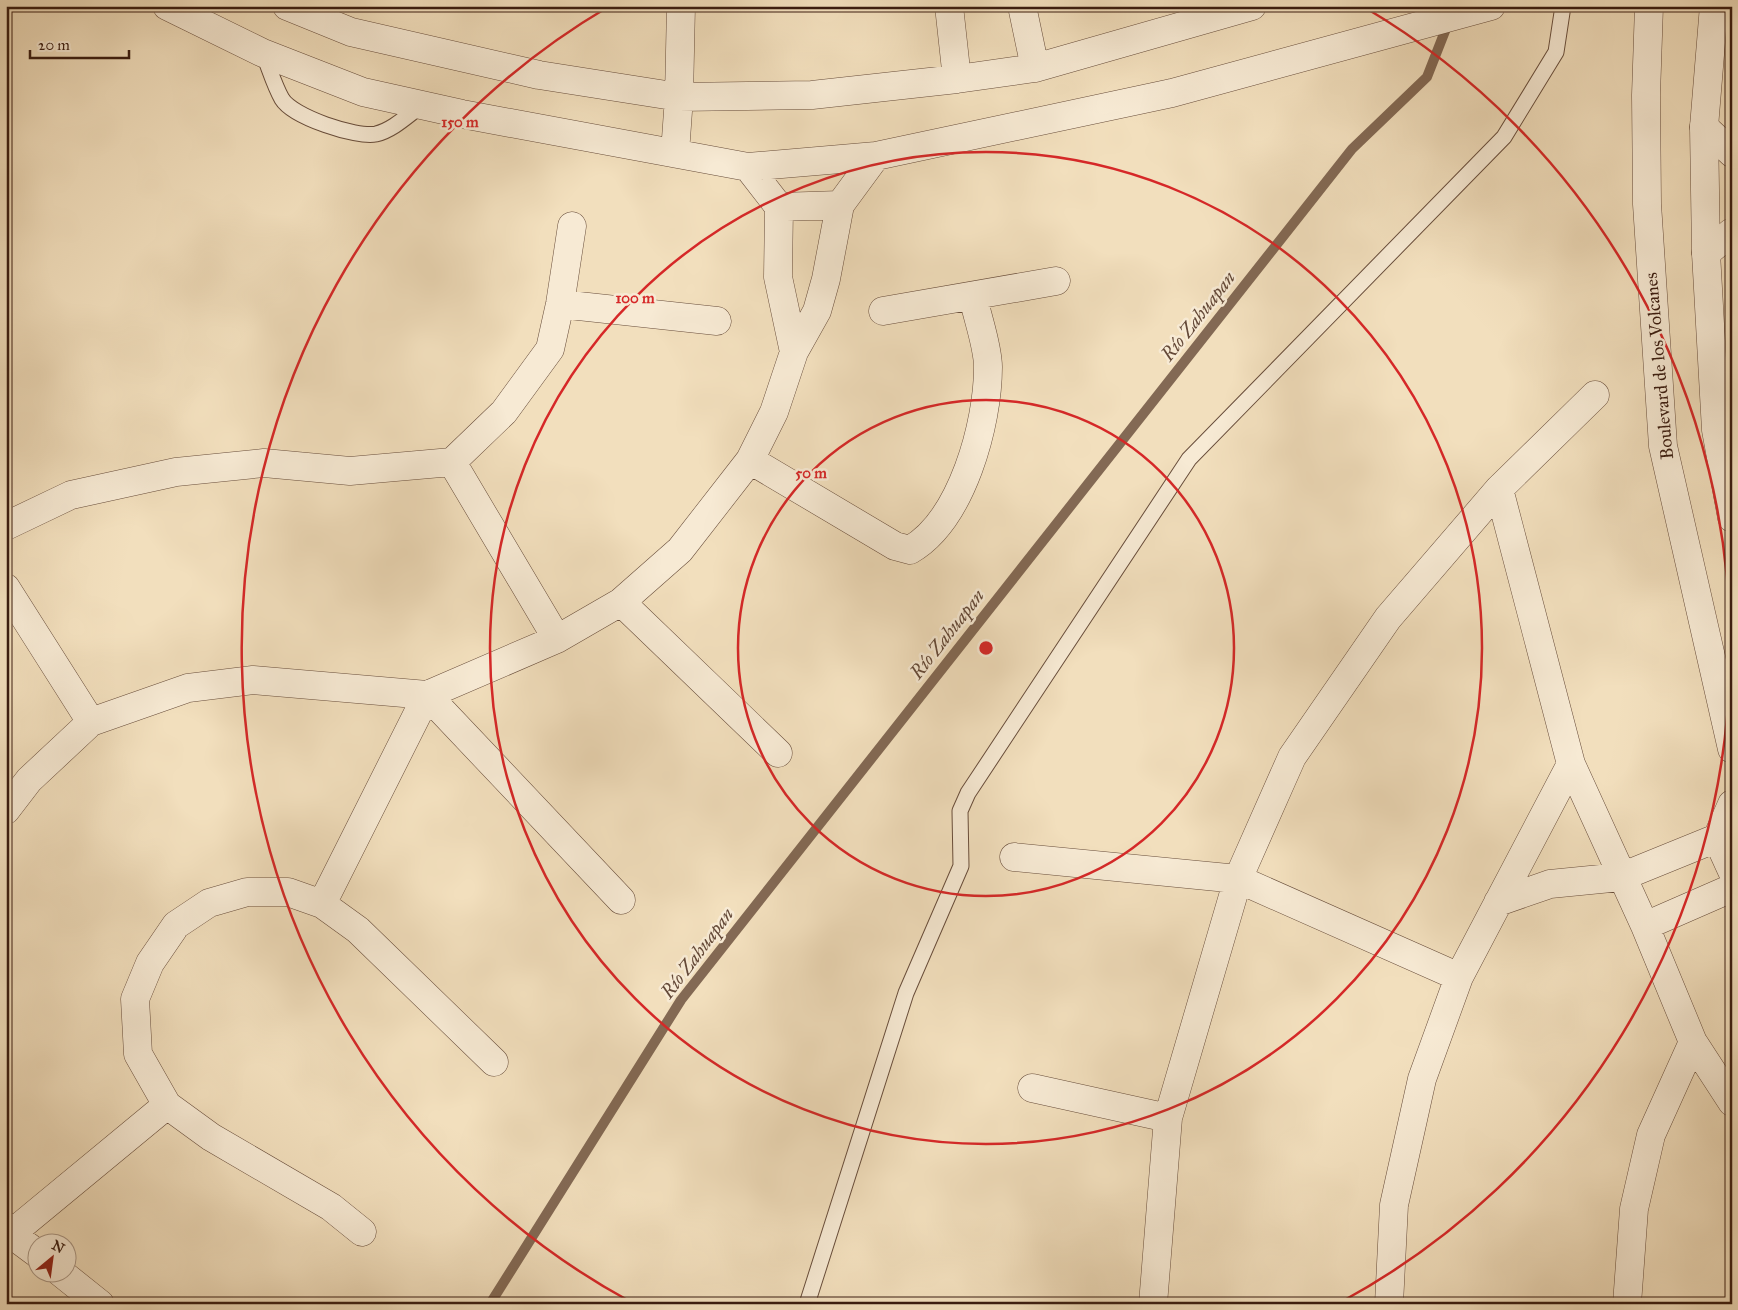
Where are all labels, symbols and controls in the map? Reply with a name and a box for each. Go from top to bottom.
scale bar [30,28,129,60]
text: 20 m [38,36,70,54]
text: 150 m [441,113,479,131]
water label: Río Zahuapan [1155,267,1241,367]
street label: Boulevard de los Volcanes [1640,272,1678,460]
text: 100 m [615,289,655,307]
text: 50 m [795,464,827,482]
water label: Río Zahuapan [904,585,990,685]
centre of rings [977,639,995,657]
water label: Río Zahuapan [655,903,739,1004]
north arrow [28,1232,78,1282]
text: N [49,1237,67,1257]

